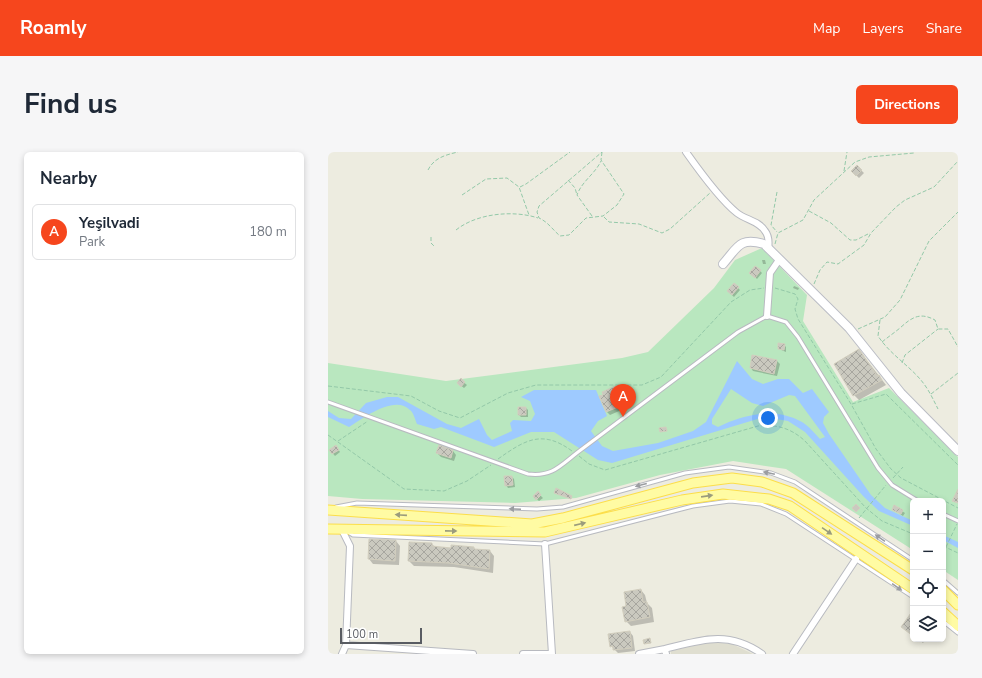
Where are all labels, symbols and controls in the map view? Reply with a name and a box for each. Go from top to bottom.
text: Roamly [20,15,87,41]
text: Map [813,19,840,38]
text: Layers [862,19,904,38]
text: Share [926,19,962,38]
text: Find us [24,85,118,123]
button: Directions [856,85,958,124]
text: Nearby [40,167,97,190]
text: Yeşilvadi [79,213,140,233]
text: A [49,223,59,241]
text: 180 m [249,223,287,241]
text: Park [79,233,105,251]
pin: A [610,384,636,417]
your location [758,408,778,428]
one-way arrow [763,470,775,476]
one-way arrow [635,482,647,488]
one-way arrow [701,493,713,499]
map controls [910,498,946,642]
button: + [910,498,946,534]
one-way arrow [509,505,521,512]
one-way arrow [395,511,407,518]
one-way arrow [574,520,586,526]
one-way arrow [822,527,833,535]
one-way arrow [445,528,458,534]
one-way arrow [875,534,886,542]
button: − [910,534,946,570]
button: locate [910,570,946,606]
one-way arrow [892,583,903,591]
button: layers [910,606,946,642]
scale bar [340,626,422,645]
text: 100 m [346,627,378,642]

